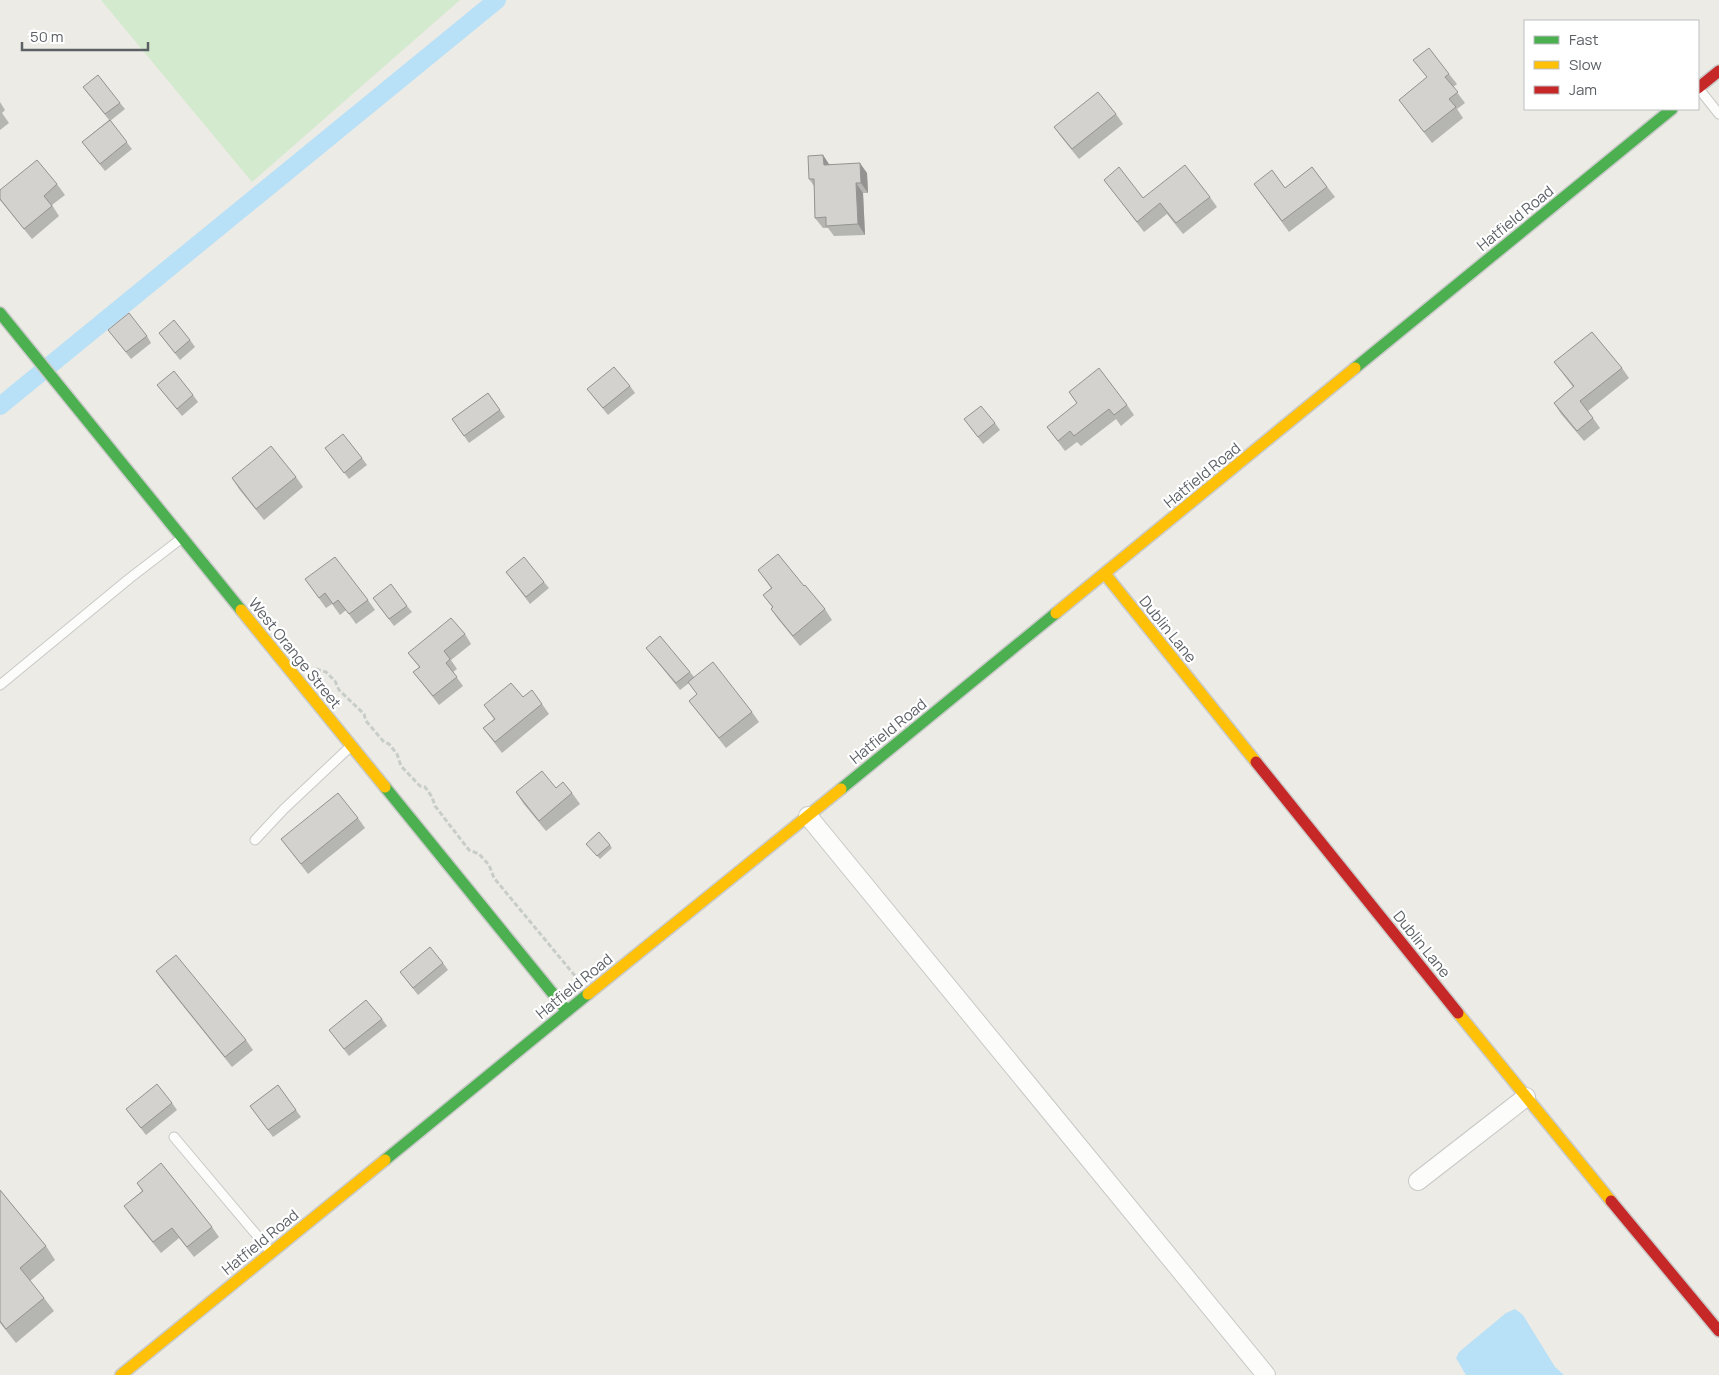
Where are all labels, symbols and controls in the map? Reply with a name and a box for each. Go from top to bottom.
scale bar [22,20,149,52]
legend [1524,20,1699,110]
text: 50 m [30,26,64,47]
text: Fast [1569,29,1598,50]
text: Slow [1569,54,1602,75]
text: Jam [1569,79,1597,100]
street label: Hatfield Road [1472,180,1558,256]
street label: Hatfield Road [1159,437,1245,513]
street label: Dublin Lane [1135,591,1202,667]
street label: West Orange Street [244,593,346,713]
street label: Hatfield Road [845,693,931,769]
street label: Dublin Lane [1389,906,1456,982]
street label: Hatfield Road [531,948,617,1024]
street label: Hatfield Road [217,1204,303,1280]

